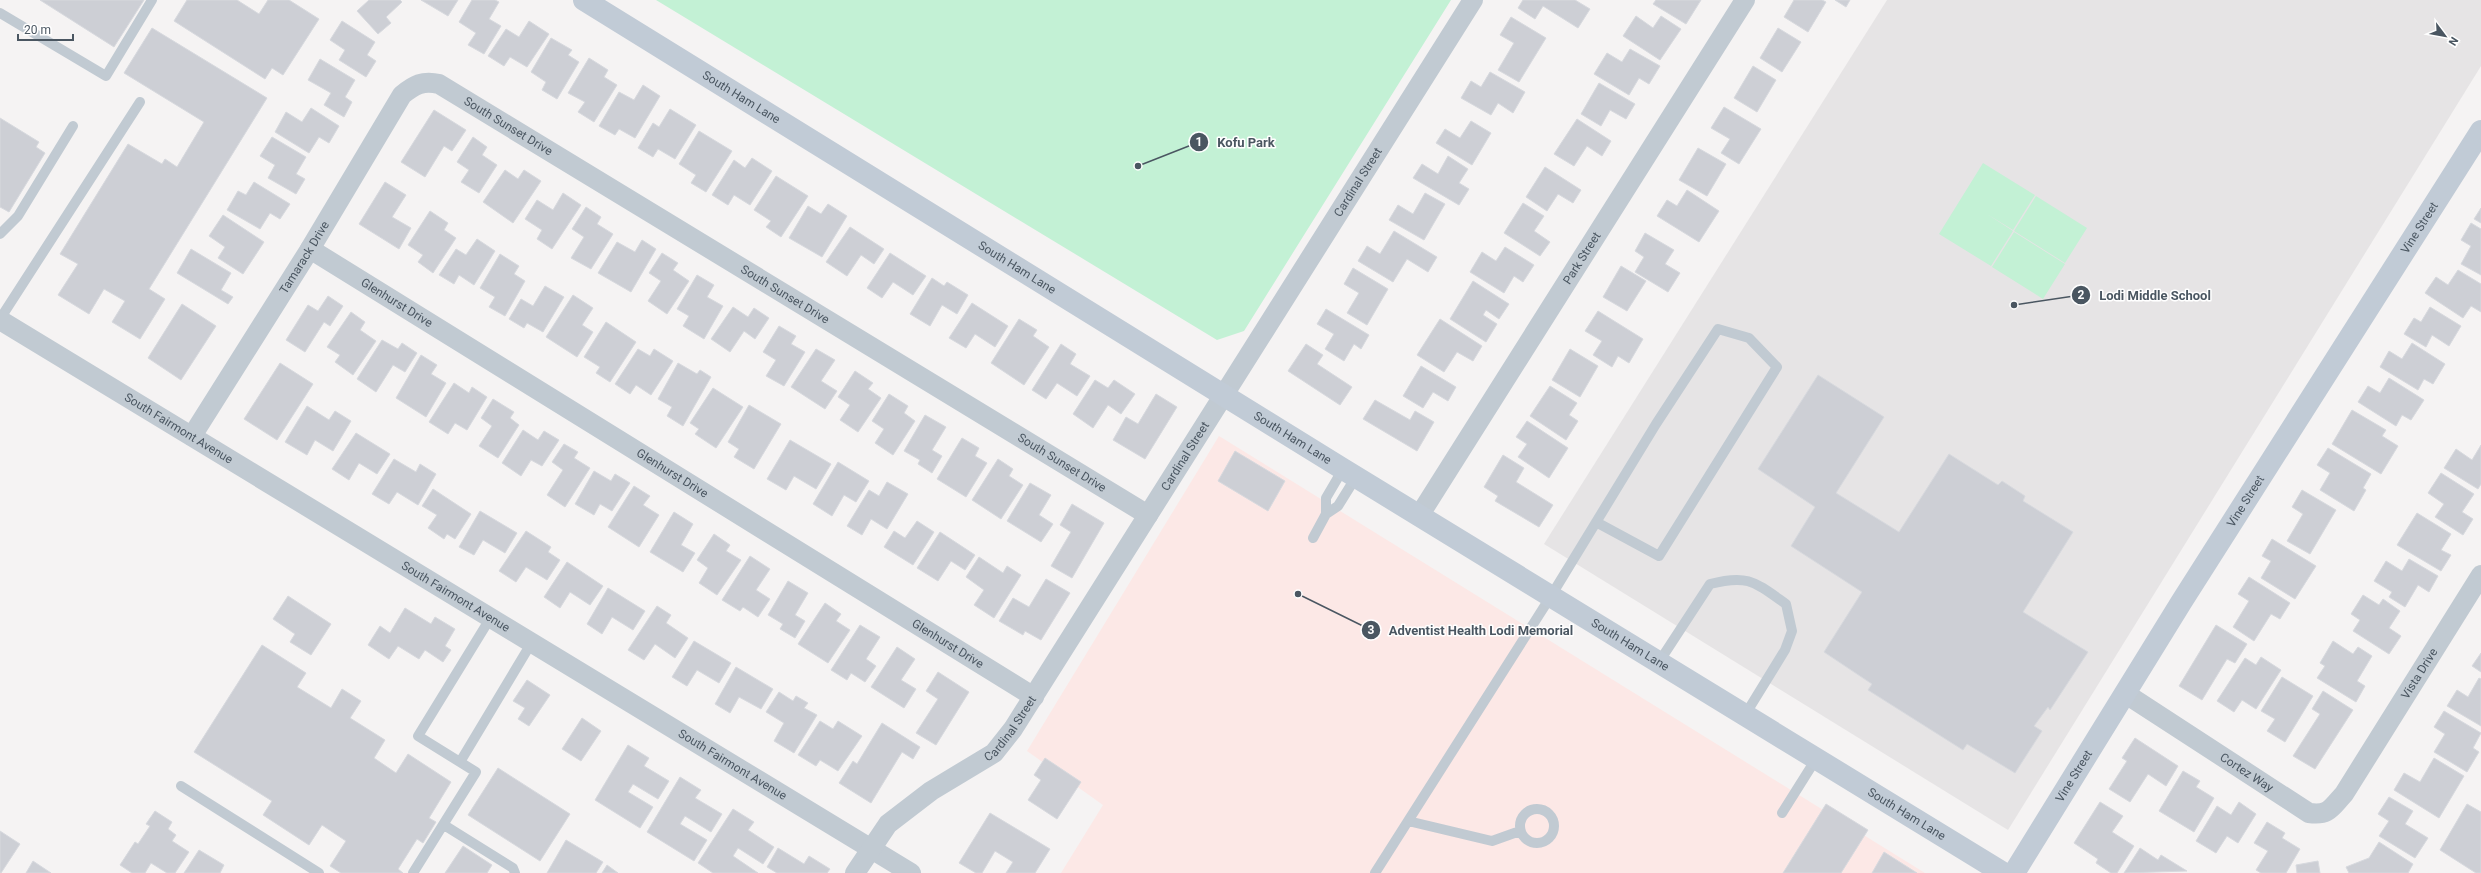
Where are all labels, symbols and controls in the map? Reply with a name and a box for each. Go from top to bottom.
scale bar [18,16,73,42]
north arrow [2425,16,2465,56]
text: 20 m [24,23,51,37]
text: N [2445,34,2461,48]
street label: South Ham Lane [700,68,783,127]
street label: South Sunset Drive [461,94,555,158]
callout: Kofu Park [1189,130,1283,155]
text: 1 [1196,135,1202,149]
text: Kofu Park [1217,135,1276,150]
street label: Cardinal Street [1331,145,1385,219]
street label: Vine Street [2398,199,2441,256]
street label: Tamarack Drive [277,219,332,296]
street label: Park Street [1560,229,1604,287]
street label: South Ham Lane [976,238,1058,297]
street label: South Sunset Drive [738,262,832,327]
street label: Glenhurst Drive [358,275,435,330]
callout: Lodi Middle School [2071,283,2219,308]
text: 2 [2078,288,2085,302]
text: Lodi Middle School [2099,288,2211,303]
street label: South Fairmont Avenue [122,390,235,467]
street label: South Ham Lane [1251,409,1334,467]
street label: Cardinal Street [1158,419,1212,493]
street label: South Sunset Drive [1015,430,1109,495]
street label: Glenhurst Drive [634,446,711,501]
street label: Vine Street [2224,473,2267,530]
street label: South Fairmont Avenue [399,558,512,635]
street label: Glenhurst Drive [909,616,986,671]
street label: South Ham Lane [1589,616,1672,674]
callout: Adventist Health Lodi Memorial [1361,618,1581,643]
text: 3 [1368,623,1375,637]
text: Adventist Health Lodi Memorial [1389,623,1573,638]
street label: Vista Drive [2398,646,2440,702]
street label: Cardinal Street [982,693,1039,764]
street label: South Fairmont Avenue [676,726,789,803]
street label: Vine Street [2053,747,2095,804]
street label: Cortez Way [2217,750,2276,795]
street label: South Ham Lane [1865,785,1948,843]

